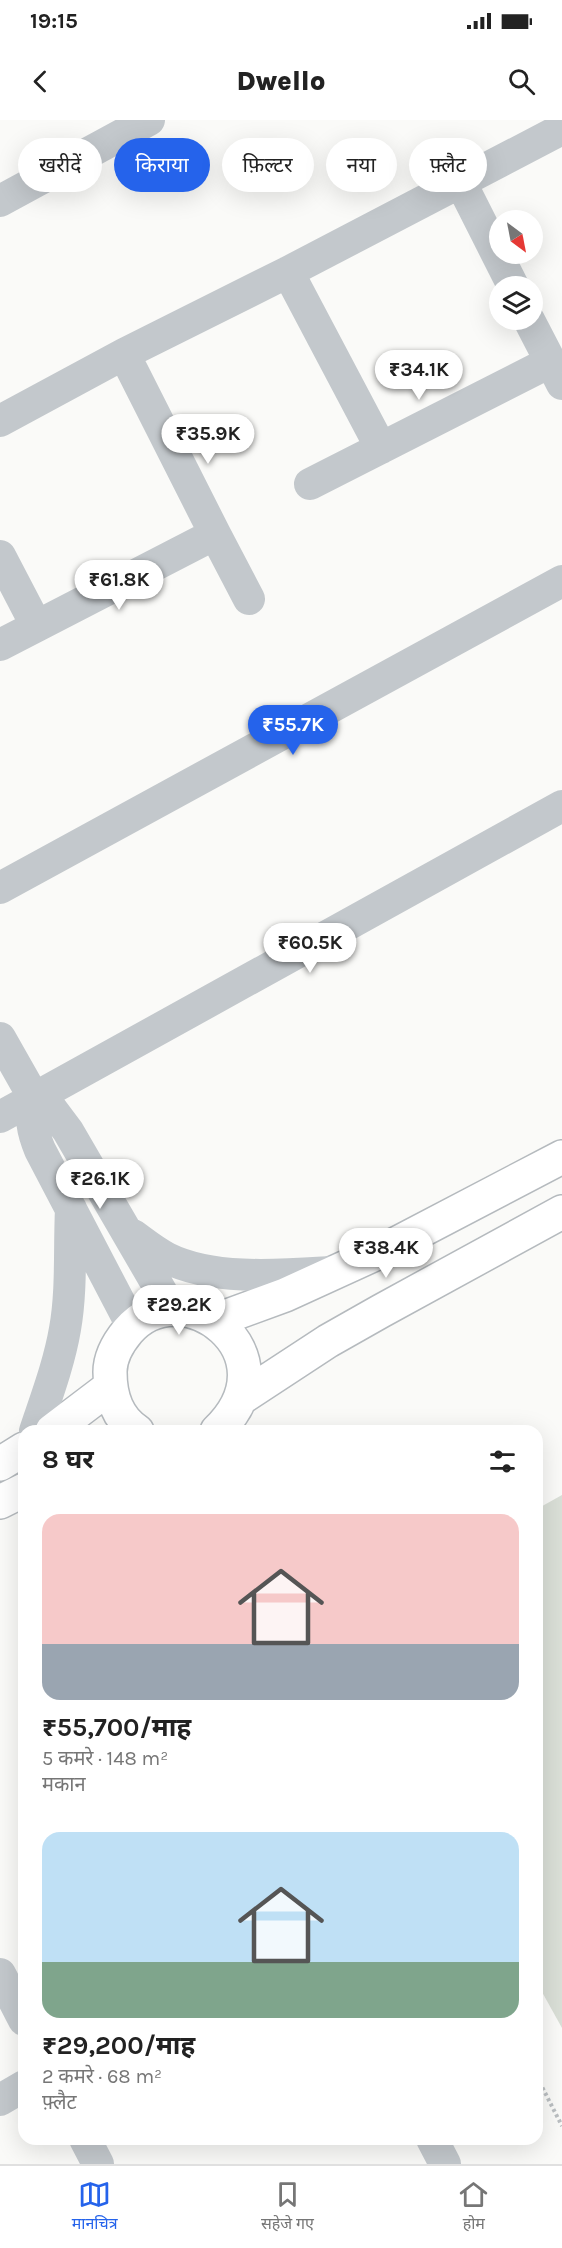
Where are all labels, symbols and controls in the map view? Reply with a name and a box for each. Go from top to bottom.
text: 19:15 [30,8,78,34]
icon: back [24,65,57,98]
text: Dwello [236,65,326,97]
icon: search [505,65,538,98]
chip: खरीदें [18,138,102,192]
chip: किराया [114,138,210,192]
chip: फ़िल्टर [222,138,314,192]
chip: नया [326,138,397,192]
chip: फ़्लैट [409,138,487,192]
north arrow [489,210,543,264]
map controls [489,210,543,330]
button: layers [489,276,543,330]
pin: ₹34.1K [370,350,468,401]
text: ₹34.1K [389,358,449,381]
pin: ₹35.9K [159,414,257,465]
text: ₹35.9K [175,422,241,445]
pin: ₹61.8K [70,560,168,611]
text: ₹61.8K [88,568,150,591]
pin: ₹55.7K [244,705,342,756]
text: ₹55.7K [262,713,324,736]
pin: ₹60.5K [261,923,359,974]
text: ₹60.5K [277,931,343,954]
pin: ₹26.1K [51,1159,149,1210]
text: ₹26.1K [70,1167,130,1190]
pin: ₹38.4K [337,1228,435,1279]
text: ₹38.4K [353,1236,419,1259]
pin: ₹29.2K [130,1285,228,1336]
text: ₹29.2K [146,1293,212,1316]
text: 8 घर [42,1444,94,1475]
icon: filters [486,1445,519,1478]
icon: home [227,1553,335,1661]
text: ₹55,700/माह [42,1712,191,1743]
text: 5 कमरे · 148 m² [42,1747,168,1770]
text: मकान [42,1773,86,1796]
icon: home [227,1871,335,1979]
text: ₹29,200/माह [42,2030,195,2061]
text: 2 कमरे · 68 m² [42,2065,162,2088]
text: फ़्लैट [42,2091,77,2114]
tab: मानचित्र [72,2178,117,2236]
tab: सहेजे गए [261,2178,314,2236]
tab: होम [457,2178,490,2236]

